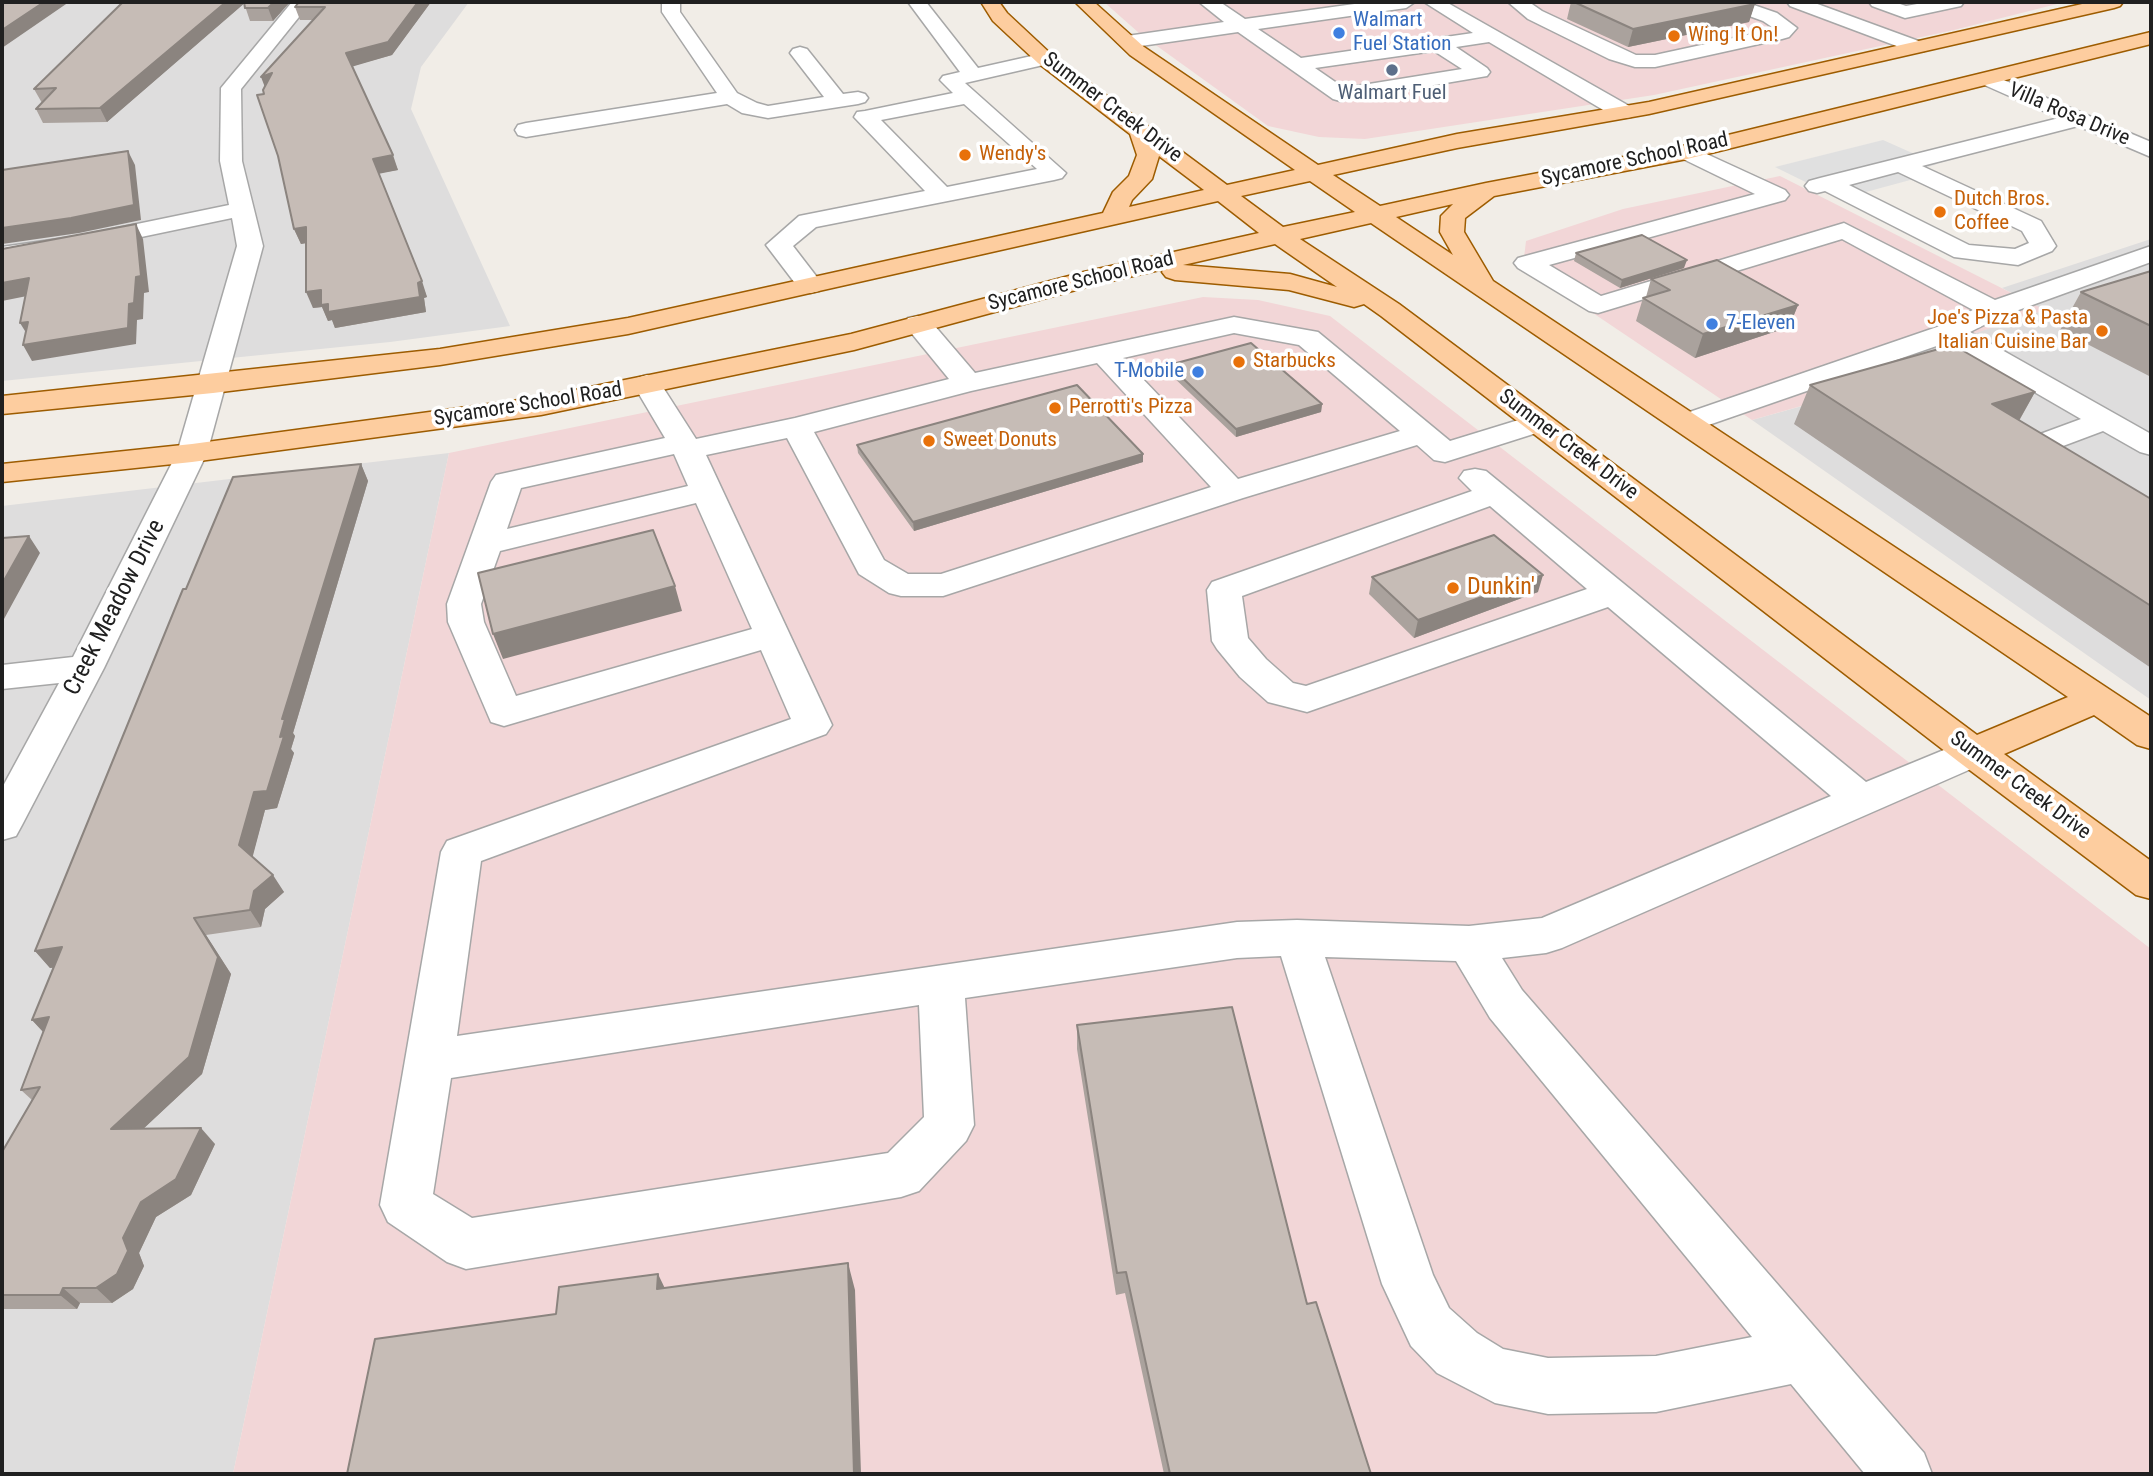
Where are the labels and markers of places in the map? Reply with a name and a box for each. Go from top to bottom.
place label: Walmart Fuel Station [1353,8,1451,58]
place label: Wing It On! [1688,23,1778,49]
marker: Walmart Fuel Station [1331,25,1347,41]
marker: Wing It On! [1666,28,1682,44]
marker: Walmart Fuel [1384,62,1400,78]
place label: Walmart Fuel [1337,81,1447,107]
place label: Wendy's [979,142,1046,168]
marker: Wendy's [957,147,973,163]
place label: Dutch Bros. Coffee [1954,187,2050,237]
marker: Dutch Bros. Coffee [1932,204,1948,220]
place label: Joe's Pizza & Pasta Italian Cuisine Bar [1927,306,2088,356]
place label: 7-Eleven [1726,311,1795,337]
marker: 7-Eleven [1704,316,1720,332]
marker: Joe's Pizza & Pasta Italian Cuisine Bar [2094,323,2110,339]
place label: Starbucks [1253,349,1336,375]
marker: Starbucks [1231,354,1247,370]
place label: T-Mobile [1114,359,1184,385]
marker: T-Mobile [1190,364,1206,380]
place label: Perrotti's Pizza [1069,395,1193,421]
marker: Perrotti's Pizza [1047,400,1063,416]
place label: Sweet Donuts [943,428,1057,454]
marker: Sweet Donuts [921,433,937,449]
place label: Dunkin' [1467,574,1535,602]
marker: Dunkin' [1445,580,1461,596]

